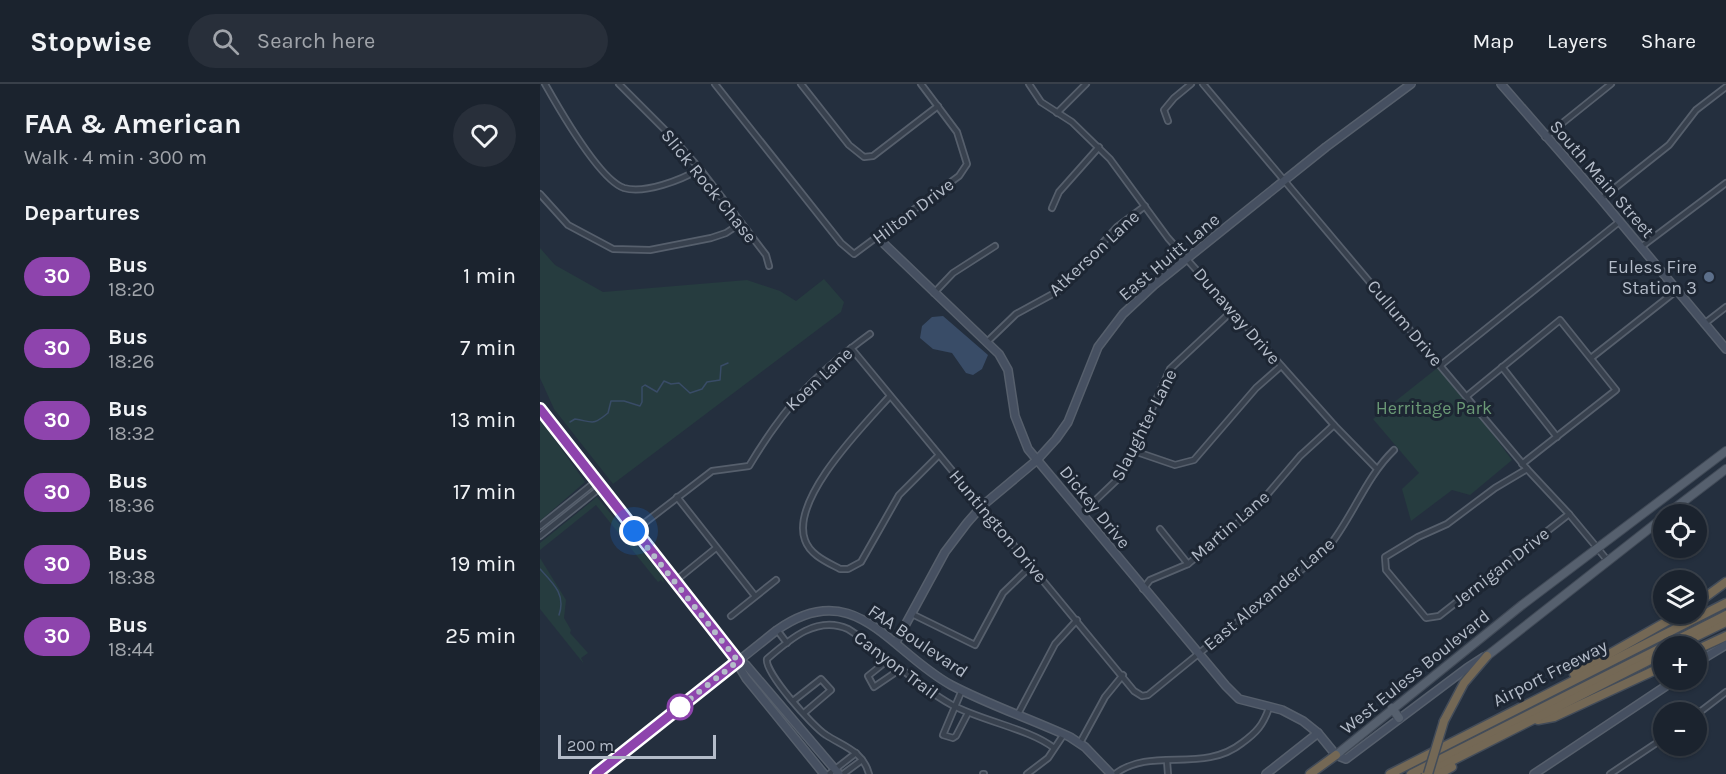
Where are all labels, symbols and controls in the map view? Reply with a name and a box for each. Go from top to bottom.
search box [188,14,608,68]
text: Stopwise [30,25,152,58]
icon: search [209,25,242,58]
text: Search here [257,28,375,54]
text: Map [1472,29,1514,53]
text: Layers [1547,29,1608,53]
text: Share [1641,29,1696,53]
button: heart [453,104,516,167]
text: FAA & American [24,107,241,140]
street label: South Main Street [1545,116,1659,242]
street label: Slick Rock Chase [656,125,762,247]
text: Walk · 4 min · 300 m [24,146,207,169]
street label: Hilton Drive [868,173,958,249]
text: Departures [24,200,140,226]
street label: Atkerson Lane [1044,205,1144,301]
street label: East Huitt Lane [1114,208,1224,306]
text: Bus [108,252,148,278]
place label: Euless Fire Station 3 [1608,256,1697,299]
text: 1 min [463,263,516,289]
street label: Dunaway Drive [1189,263,1285,369]
text: 30 [44,264,70,288]
marker: Euless Fire Station 3 [1702,270,1716,284]
street label: Cullum Drive [1362,275,1448,371]
text: 18:20 [108,278,155,301]
text: Bus [108,324,148,350]
text: 7 min [460,335,516,361]
text: 30 [44,336,70,360]
street label: Koen Lane [781,342,857,416]
text: 18:26 [108,350,155,373]
street label: Slaughter Lane [1106,365,1182,485]
text: Bus [108,396,148,422]
park label: Herritage Park [1376,397,1492,419]
text: 13 min [450,407,516,433]
text: 30 [44,408,70,432]
text: 18:32 [108,422,155,445]
street label: Dickey Drive [1055,461,1135,553]
street label: Huntington Drive [944,465,1052,587]
text: Bus [108,468,148,494]
text: 17 min [453,479,516,505]
text: 30 [44,480,70,504]
street label: Martin Lane [1186,486,1274,566]
text: 18:36 [108,494,155,517]
map controls [1653,504,1707,756]
button: locate [1653,504,1707,558]
your location [619,516,649,546]
street label: Jernigan Drive [1448,522,1554,612]
street label: East Alexander Lane [1199,533,1339,655]
text: Bus [108,540,148,566]
text: 19 min [450,551,516,577]
text: 30 [44,552,70,576]
text: 18:38 [108,566,156,589]
button: layers [1653,570,1707,624]
street label: FAA Boulevard [864,600,972,682]
street label: West Euless Boulevard [1336,605,1494,739]
text: Bus [108,612,148,638]
text: 25 min [445,623,516,649]
text: 30 [44,624,70,648]
street label: Canyon Trail [850,626,942,704]
street label: Airport Freeway [1489,634,1612,711]
button: + [1653,636,1707,690]
text: 18:44 [108,638,154,661]
unlabelled marker [667,694,693,720]
button: − [1653,702,1707,756]
scale bar [558,732,716,760]
text: 200 m [567,736,614,755]

